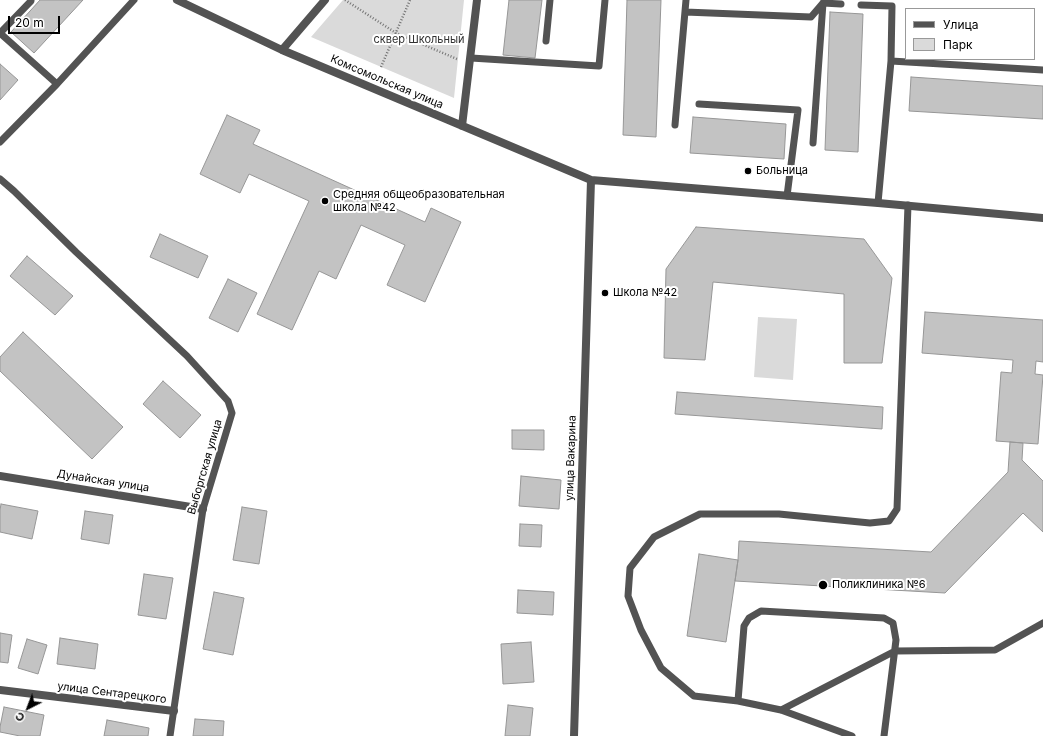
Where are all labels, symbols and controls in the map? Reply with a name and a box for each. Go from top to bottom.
scale bar [10,8,62,34]
legend [905,8,1035,60]
text: 20 m [15,15,44,30]
text: Улица [943,17,978,32]
park label: сквер Школьный [373,33,465,47]
text: Парк [943,37,973,52]
street label: Комсомольская улица [329,52,445,112]
place label: Больница [756,164,808,178]
marker: Больница [743,166,753,176]
place label: Средняя общеобразовательная школа №42 [333,188,505,214]
marker: Средняя общеобразовательная школа №42 [320,196,330,206]
place label: Школа №42 [613,286,677,300]
marker: Школа №42 [600,288,610,298]
street label: улица Вакарина [563,415,579,501]
street label: Выборгская улица [185,418,225,516]
street label: Дунайская улица [56,467,150,495]
place label: Поликлиника №6 [832,578,925,592]
marker: Поликлиника №6 [817,579,829,591]
street label: улица Сентарецкого [57,680,167,706]
north arrow [8,688,48,728]
text: С [12,709,28,725]

